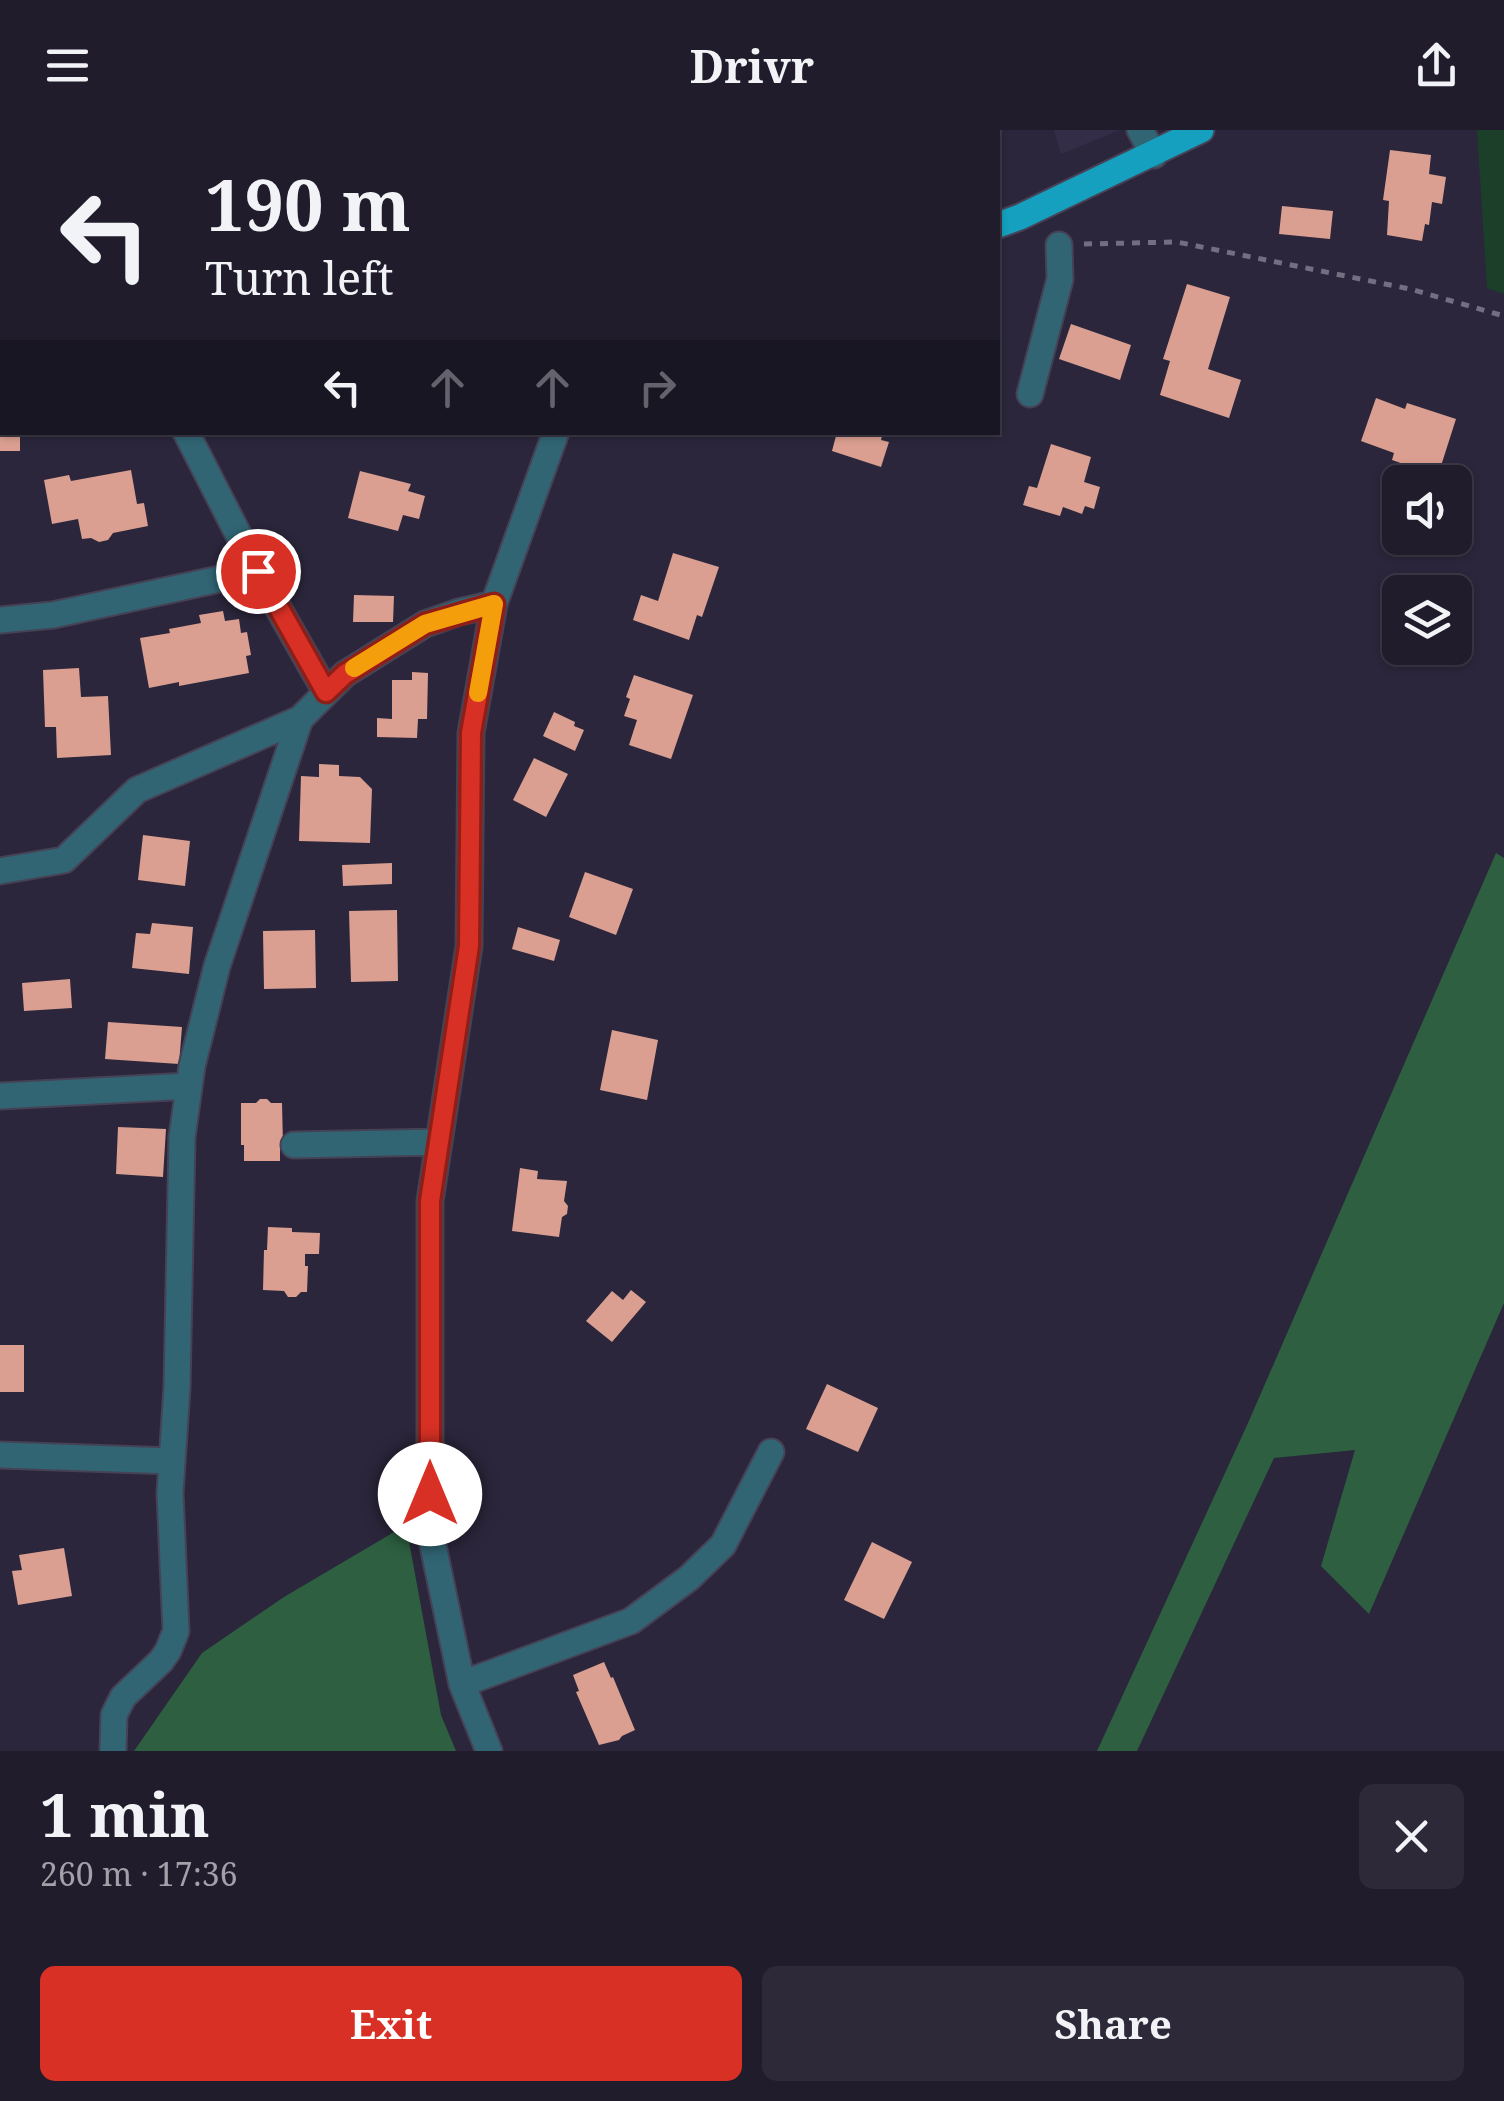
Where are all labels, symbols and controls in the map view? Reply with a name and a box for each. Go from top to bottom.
text: Drivr [690,35,814,96]
icon: menu [40,38,95,93]
icon: share [1409,38,1464,93]
text: 190 m [205,156,411,252]
icon: left [40,170,170,300]
text: Turn left [205,247,394,308]
icon: left [315,360,370,415]
icon: ahead [420,360,475,415]
icon: ahead [525,360,580,415]
icon: right [630,360,685,415]
map controls [1382,465,1472,665]
button: sound [1382,465,1472,555]
pin [216,529,301,614]
icon: arrive [231,544,286,599]
button: layers [1382,575,1472,665]
position arrow [378,1442,482,1546]
text: 1 min [40,1773,210,1855]
button: close [1359,1784,1464,1889]
text: 260 m · 17:36 [40,1852,238,1895]
button: Exit [40,1966,742,2081]
button: Share [762,1966,1464,2081]

